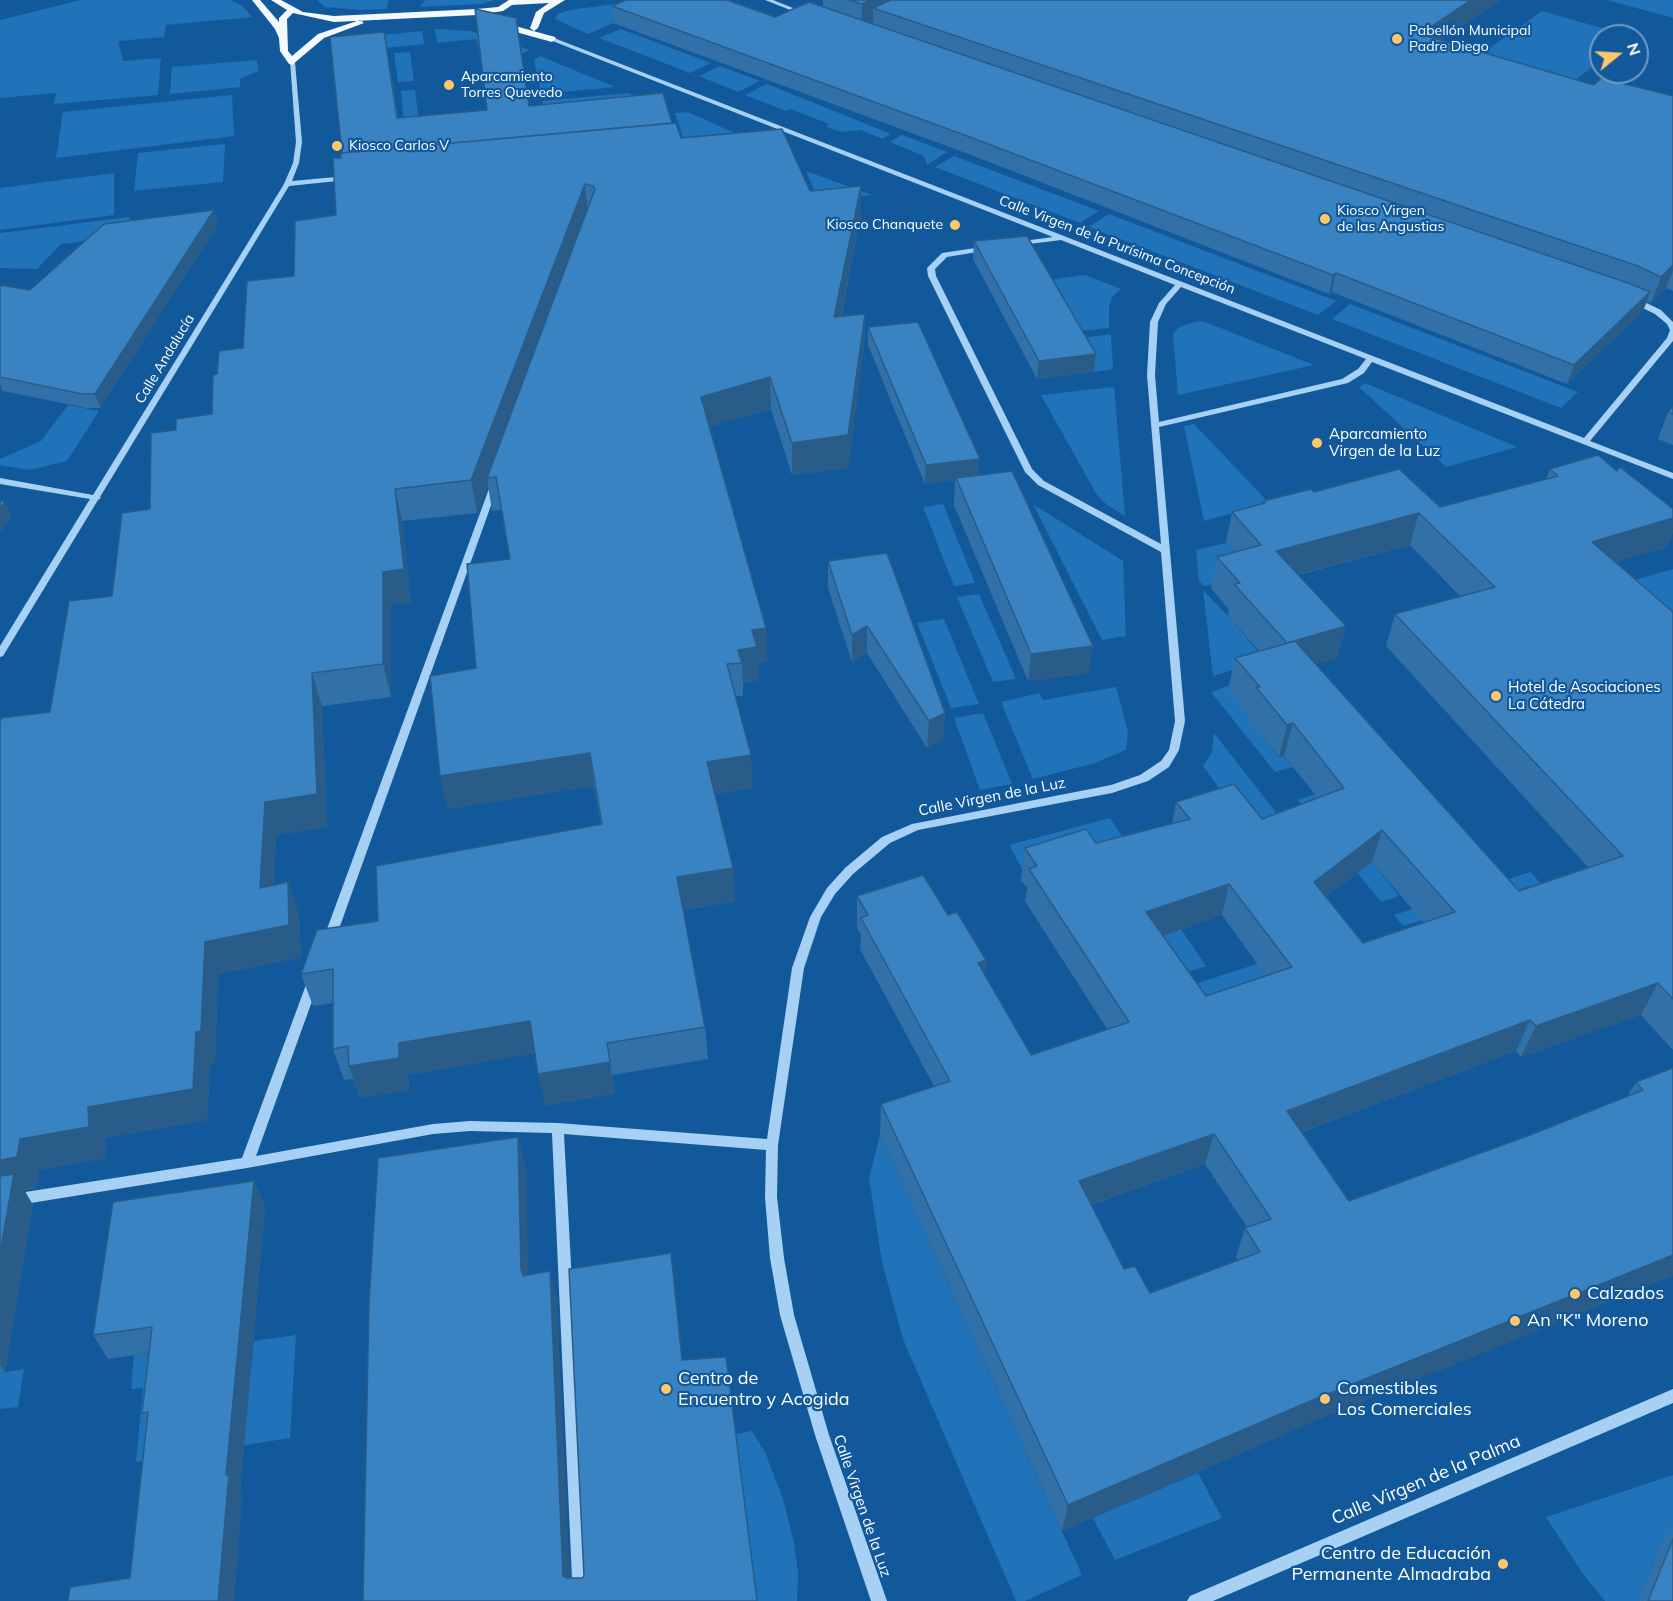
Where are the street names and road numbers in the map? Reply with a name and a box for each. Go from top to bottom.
street label: Calle Virgen de la Purísima Concepción [997,192,1237,298]
street label: Calle Andalucía [132,311,198,407]
street label: Calle Virgen de la Luz [917,774,1067,820]
street label: Calle Virgen de la Palma [1328,1430,1524,1530]
street label: Calle Virgen de la Luz [829,1432,895,1580]

